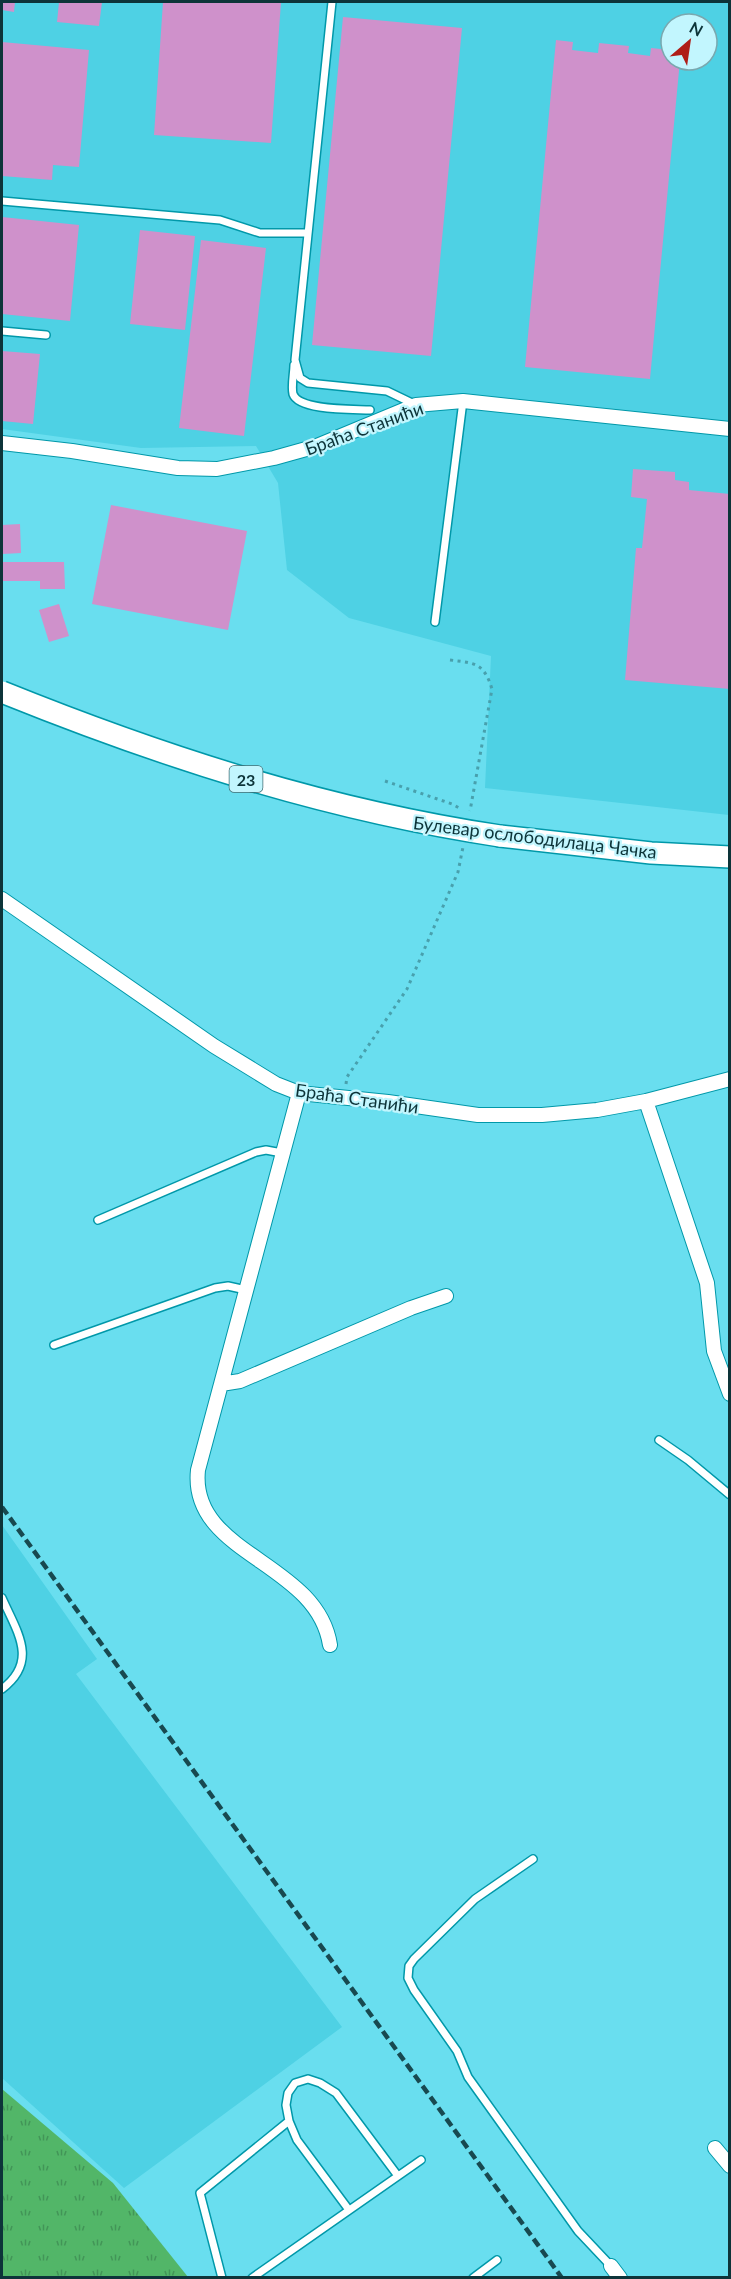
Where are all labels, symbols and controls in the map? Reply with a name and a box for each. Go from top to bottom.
north arrow [659,12,719,72]
text: N [687,17,707,40]
street label: Браћа Станићи [302,396,426,460]
road number: 23 [230,766,262,792]
street label: Булевар ослободилаца Чачка [412,811,658,863]
street label: Браћа Станићи [294,1078,420,1118]

